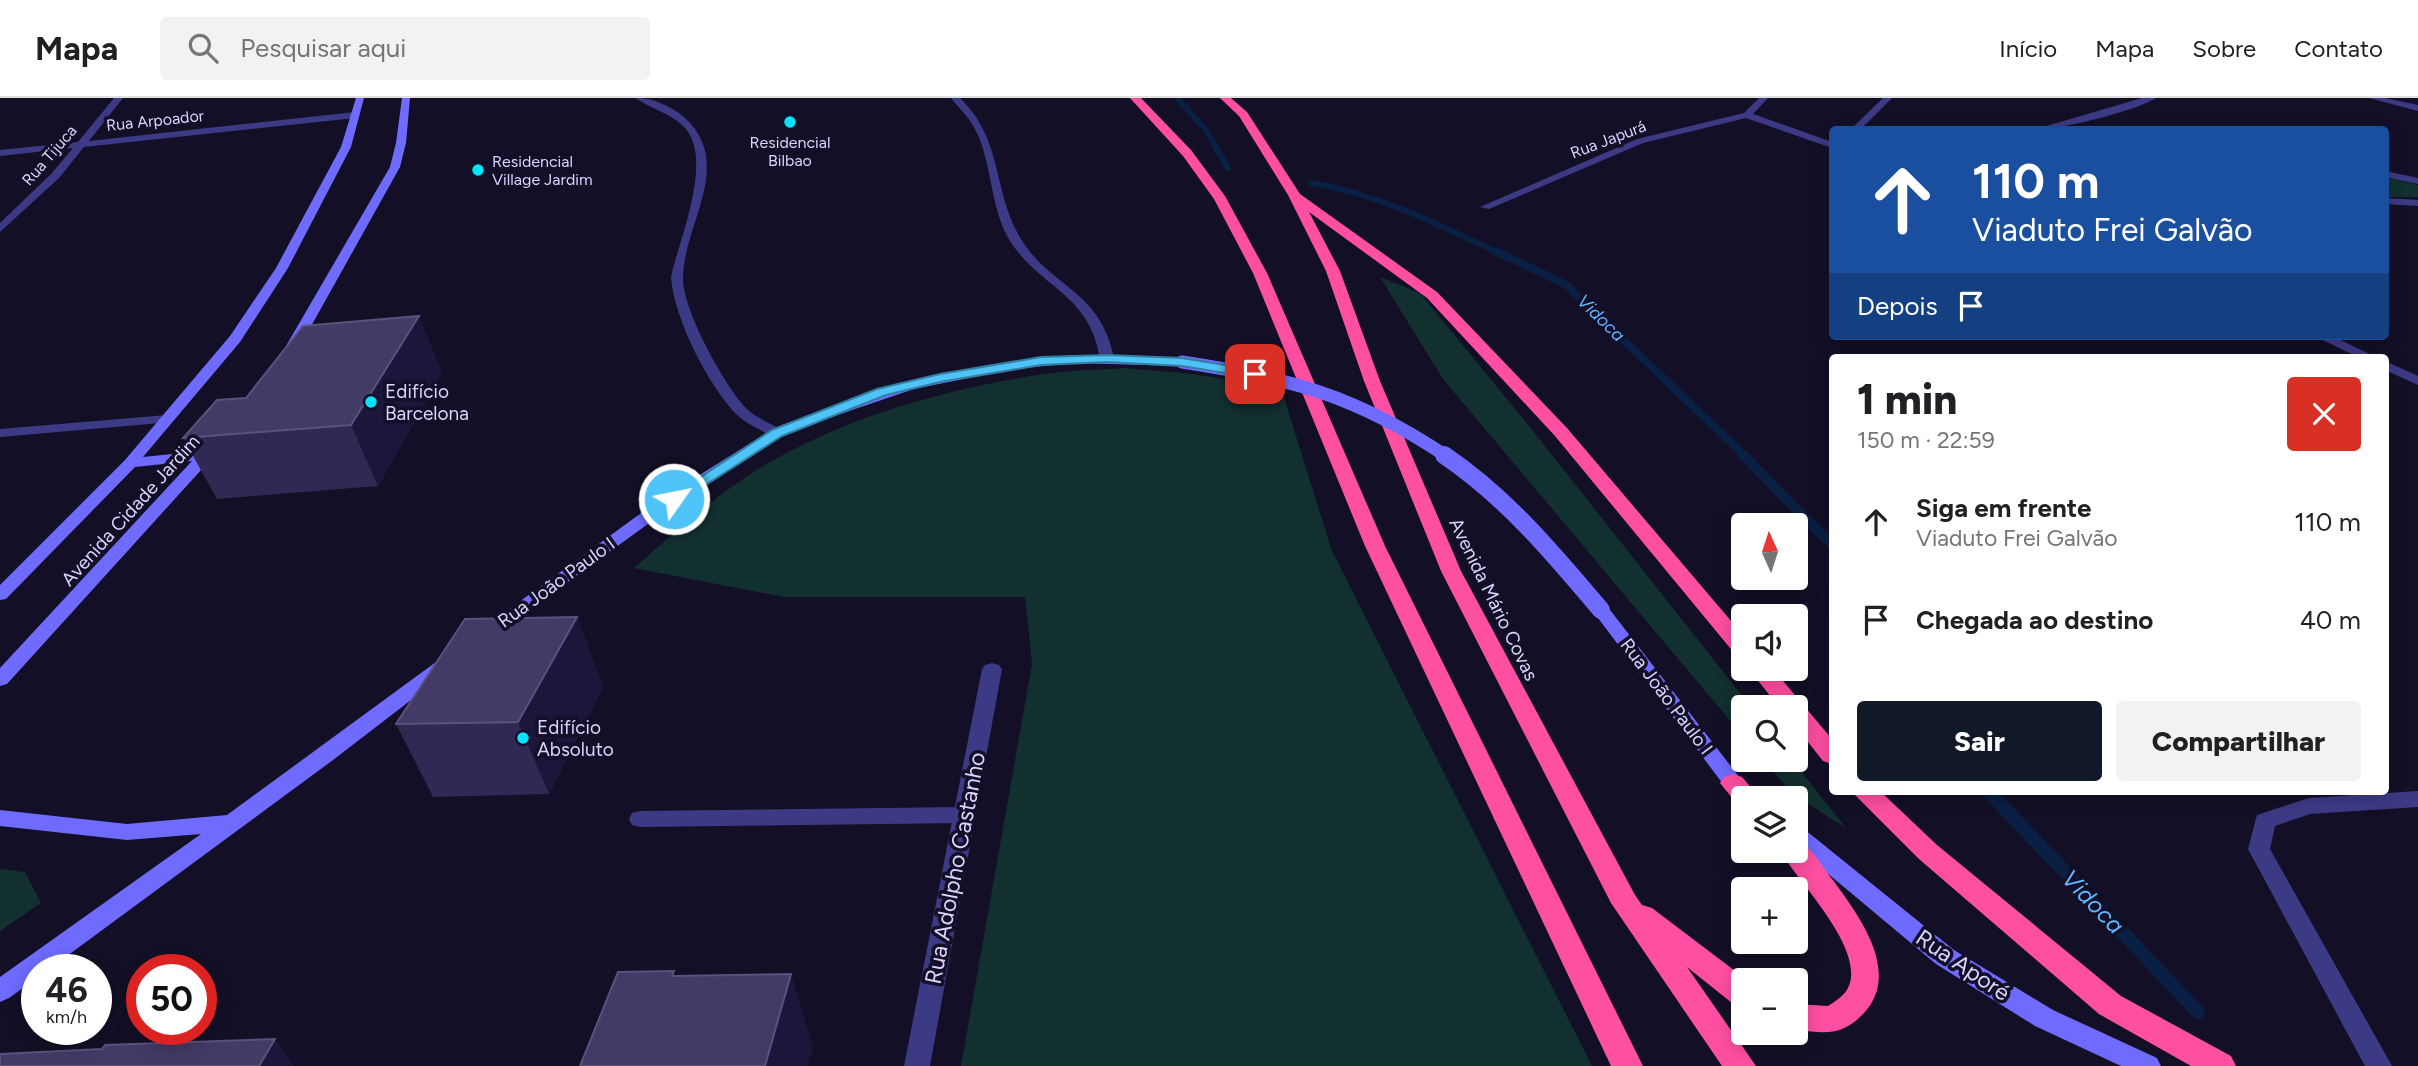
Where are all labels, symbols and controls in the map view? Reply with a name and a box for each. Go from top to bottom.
search box [160,17,650,80]
text: Mapa [35,29,118,68]
icon: search [184,29,222,67]
text: Pesquisar aqui [240,32,406,64]
text: Início [1999,34,2057,63]
text: Mapa [2095,34,2154,63]
text: Sobre [2192,34,2256,63]
text: Contato [2294,34,2383,63]
street label: Rua Arpoador [105,106,205,135]
marker: Residencial Bilbao [782,114,798,130]
street label: Rua Japurá [1568,116,1649,163]
street label: Rua Tijuca [18,121,81,189]
place label: Residencial Bilbao [749,133,831,170]
text: 110 m [1972,151,2100,210]
place label: Residencial Village Jardim [492,152,593,189]
icon: ahead [1857,154,1948,245]
marker: Residencial Village Jardim [470,162,486,178]
text: Viaduto Frei Galvão [1972,211,2252,249]
icon: arrive [1952,287,1990,325]
water label: Vidoca [1572,290,1630,346]
text: Depois [1857,290,1938,322]
pin [1225,344,1285,404]
icon: arrive [1236,355,1274,393]
text: 1 min [1857,374,1957,425]
button: close [2287,377,2361,451]
place label: Edifício Barcelona [385,380,469,425]
marker: Edifício Barcelona [363,394,379,410]
text: 150 m · 22:59 [1857,426,1995,454]
street label: Avenida Cidade Jardim [56,430,204,591]
position arrow [637,462,711,536]
text: Siga em frente [1916,492,2091,524]
icon: ahead [1857,503,1895,541]
text: 110 m [2294,506,2361,538]
north arrow [1731,513,1808,590]
map controls [1731,513,1808,1045]
street label: Avenida Mário Covas [1444,514,1543,684]
text: Viaduto Frei Galvão [1916,524,2118,552]
street label: Rua João Paulo I [493,532,619,633]
icon: arrive [1857,601,1895,639]
button: sound [1731,604,1808,681]
text: Chegada ao destino [1916,604,2153,636]
text: 40 m [2300,604,2361,636]
street label: Rua João Paulo I [1616,634,1718,759]
button: search [1731,695,1808,772]
button: Sair [1857,701,2102,781]
button: Compartilhar [2116,701,2361,781]
place label: Edifício Absoluto [537,716,614,761]
marker: Edifício Absoluto [515,730,531,746]
street label: Rua Adolpho Castanho [919,750,991,986]
button: layers [1731,786,1808,863]
water label: Vidoca [2056,864,2131,940]
button: + [1731,877,1808,954]
street label: Rua Aporé [1911,923,2015,1007]
speed limit sign: 50 [126,954,217,1045]
button: − [1731,968,1808,1045]
text: 46 [45,969,88,1011]
text: km/h [46,1006,87,1028]

